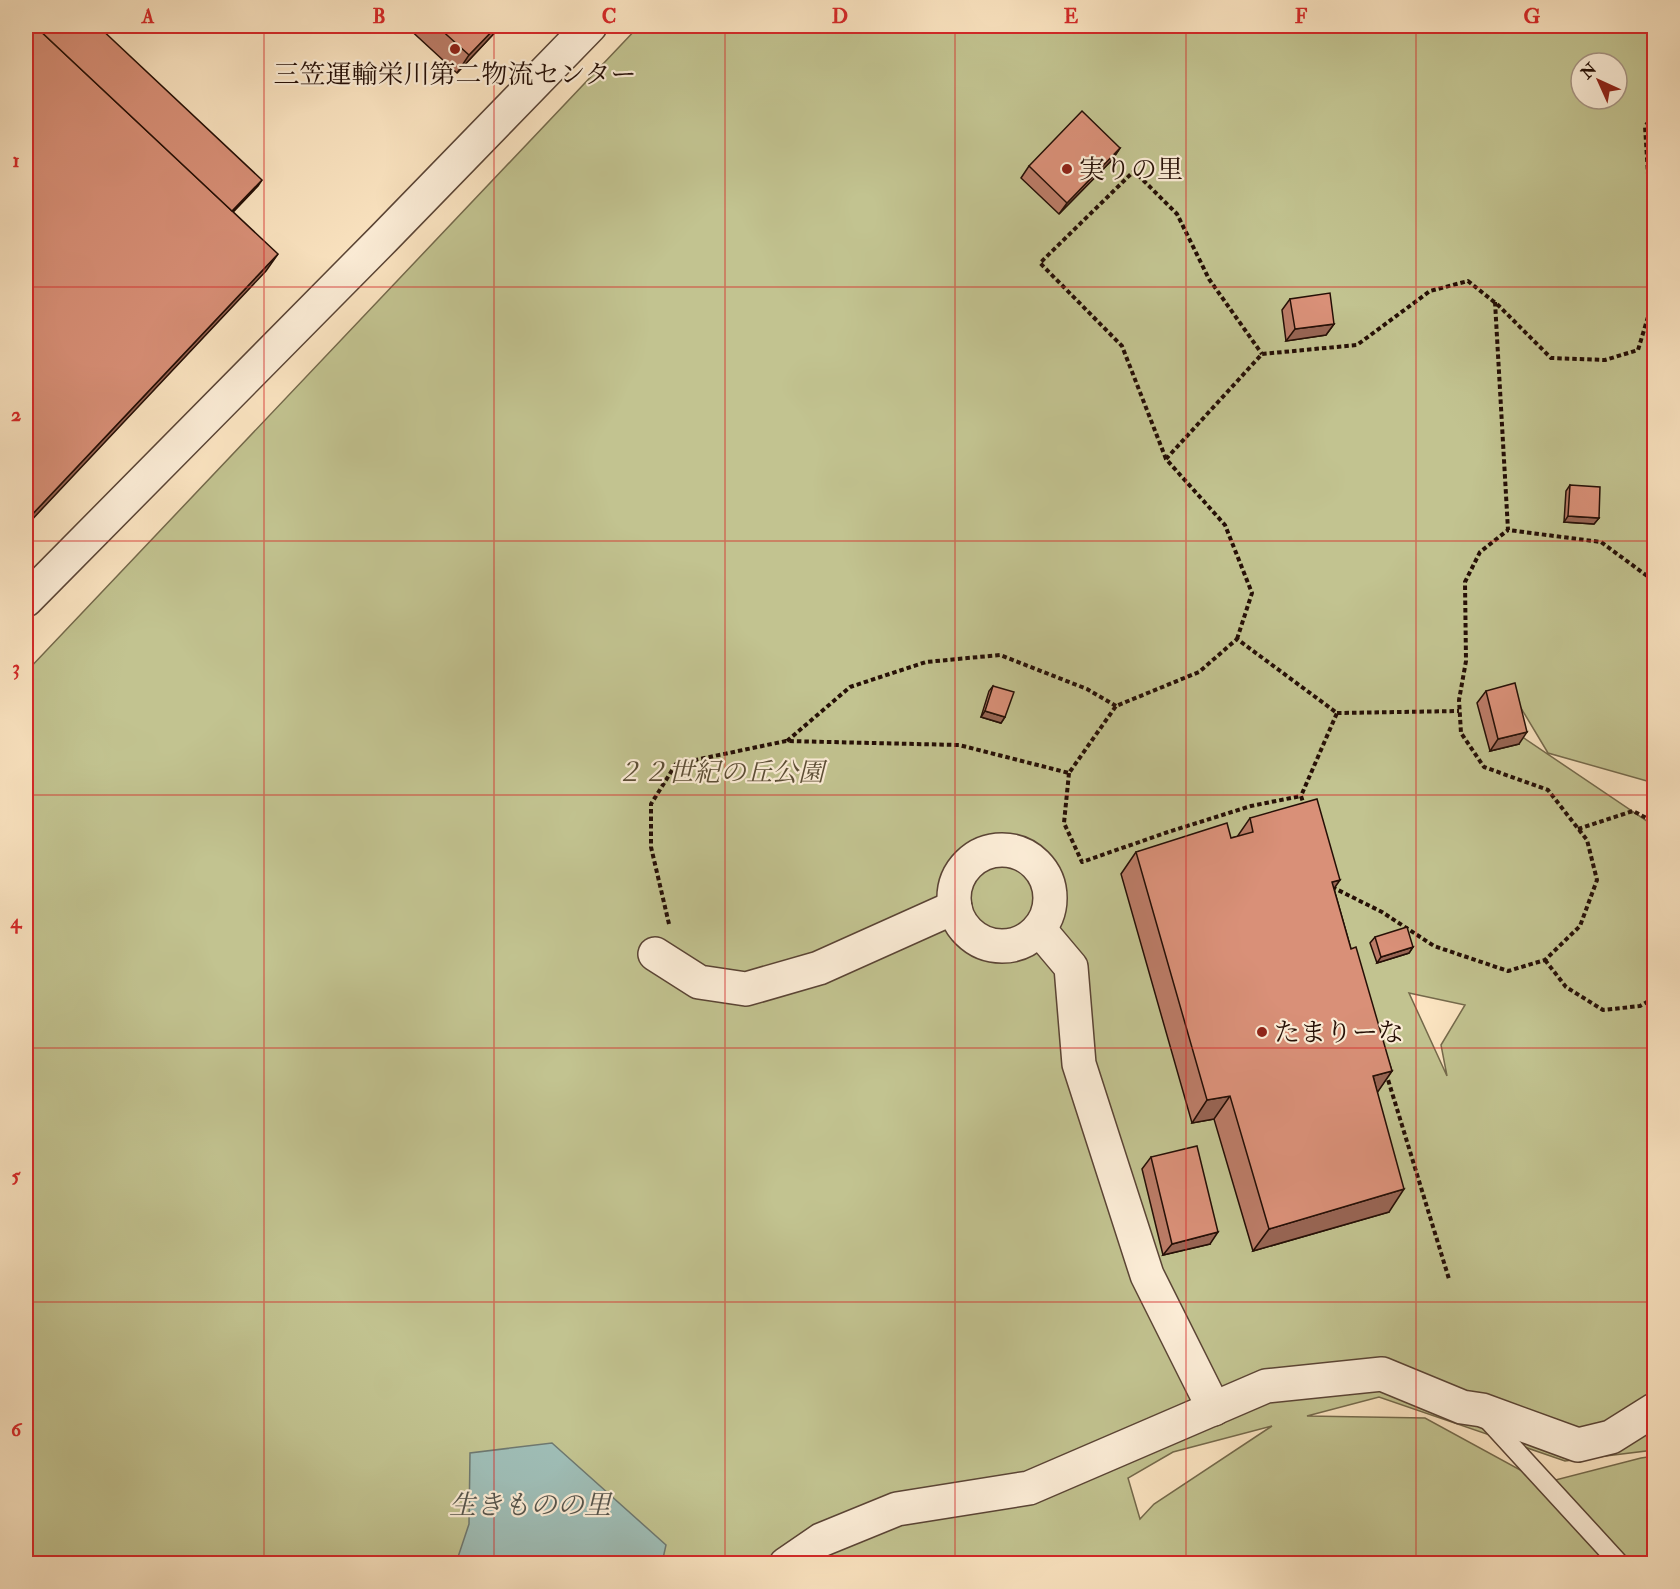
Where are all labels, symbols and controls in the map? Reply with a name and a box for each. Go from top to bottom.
text: A [141,4,155,29]
text: B [372,4,386,29]
text: C [602,4,616,29]
text: D [832,4,848,29]
text: E [1064,4,1079,29]
text: F [1295,4,1308,29]
text: G [1524,4,1541,29]
marker: 三笠運輸栄川第二物流センター [448,42,462,56]
north arrow [1569,51,1629,111]
text: N [1576,58,1602,84]
place label: 三笠運輸栄川第二物流センター [274,59,636,91]
text: 1 [12,148,20,173]
place label: 実りの里 [1079,154,1183,186]
marker: 実りの里 [1060,162,1074,176]
text: 2 [11,402,21,427]
text: 3 [12,655,20,680]
park label: ２２世紀の丘公園 [616,757,828,789]
text: 4 [10,909,23,934]
place label: たまりーな [1274,1017,1404,1049]
marker: たまりーな [1255,1025,1269,1039]
text: 5 [12,1163,22,1188]
text: 6 [11,1417,23,1442]
water label: 生きものの里 [449,1489,613,1522]

